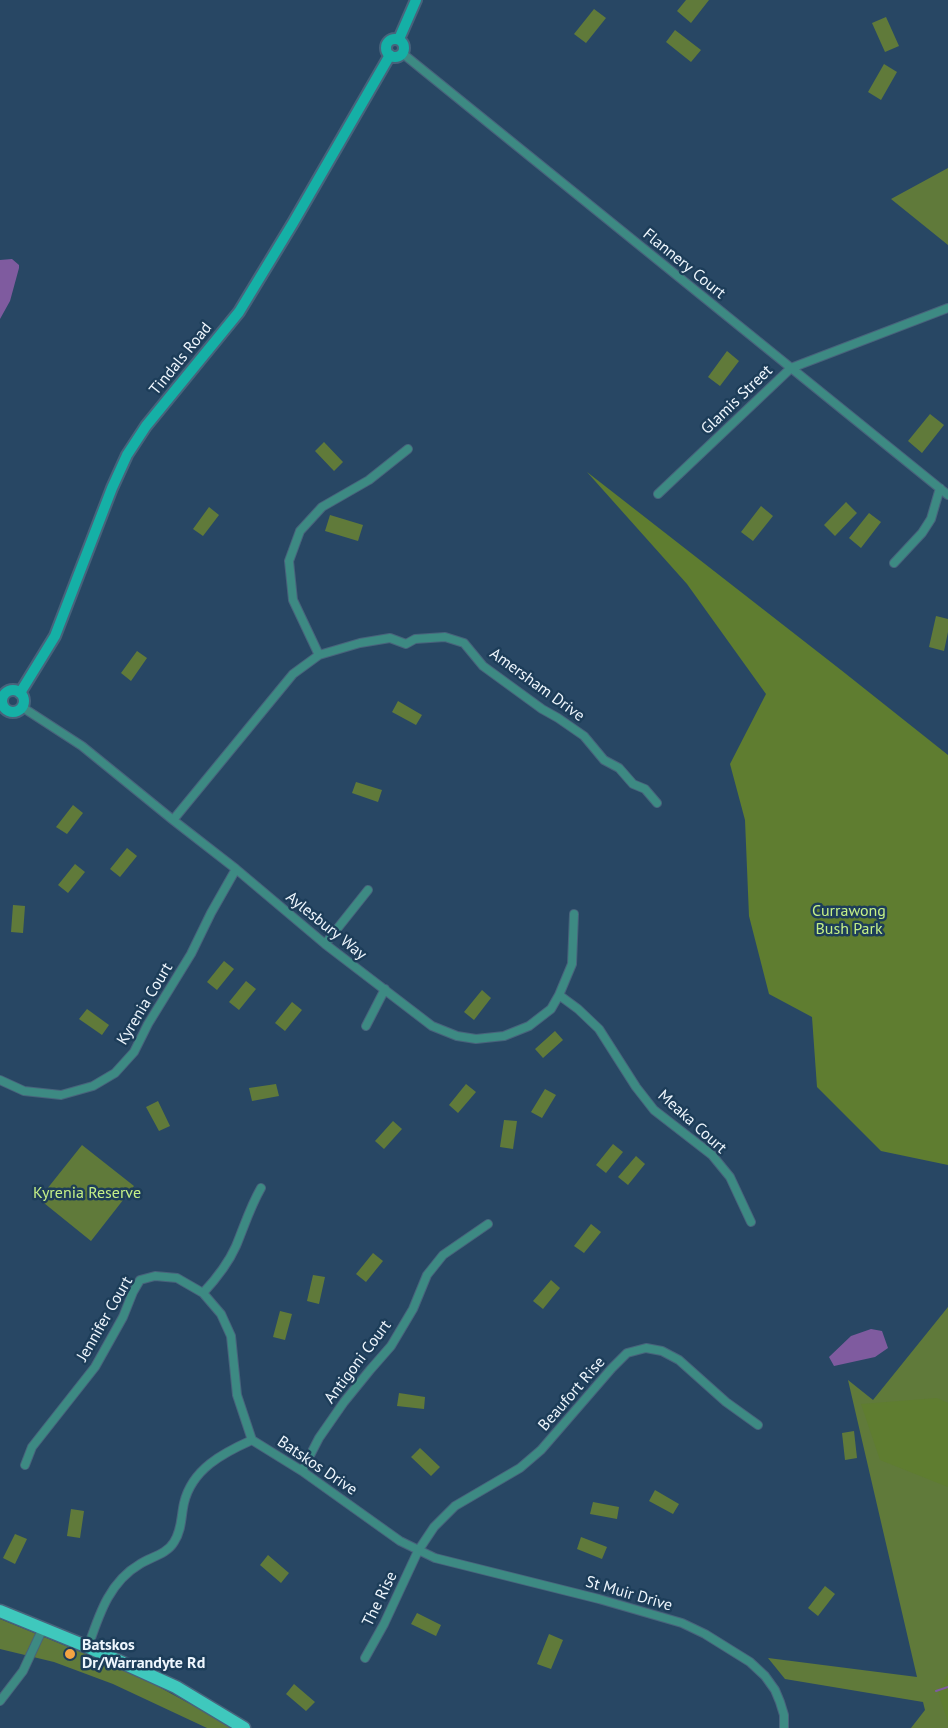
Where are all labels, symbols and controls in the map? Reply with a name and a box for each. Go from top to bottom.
street label: Flannery Court [639,225,729,303]
street label: Tindals Road [146,319,216,399]
street label: Glamis Street [697,361,777,439]
street label: Amersham Drive [486,644,588,726]
street label: Aylesbury Way [282,888,370,964]
park label: Currawong Bush Park [812,901,886,939]
street label: Kyrenia Court [113,960,177,1048]
street label: Meaka Court [654,1086,730,1158]
park label: Kyrenia Reserve [33,1183,141,1203]
street label: Jennifer Court [73,1273,137,1365]
street label: Antigoni Court [320,1317,396,1407]
street label: Beaufort Rise [535,1353,609,1435]
street label: Batskos Drive [273,1432,361,1500]
street label: The Rise [359,1568,401,1630]
street label: St Muir Drive [583,1572,675,1616]
place label: Batskos Dr/Warrandyte Rd [82,1635,205,1673]
marker: Batskos Dr/Warrandyte Rd [63,1647,77,1661]

